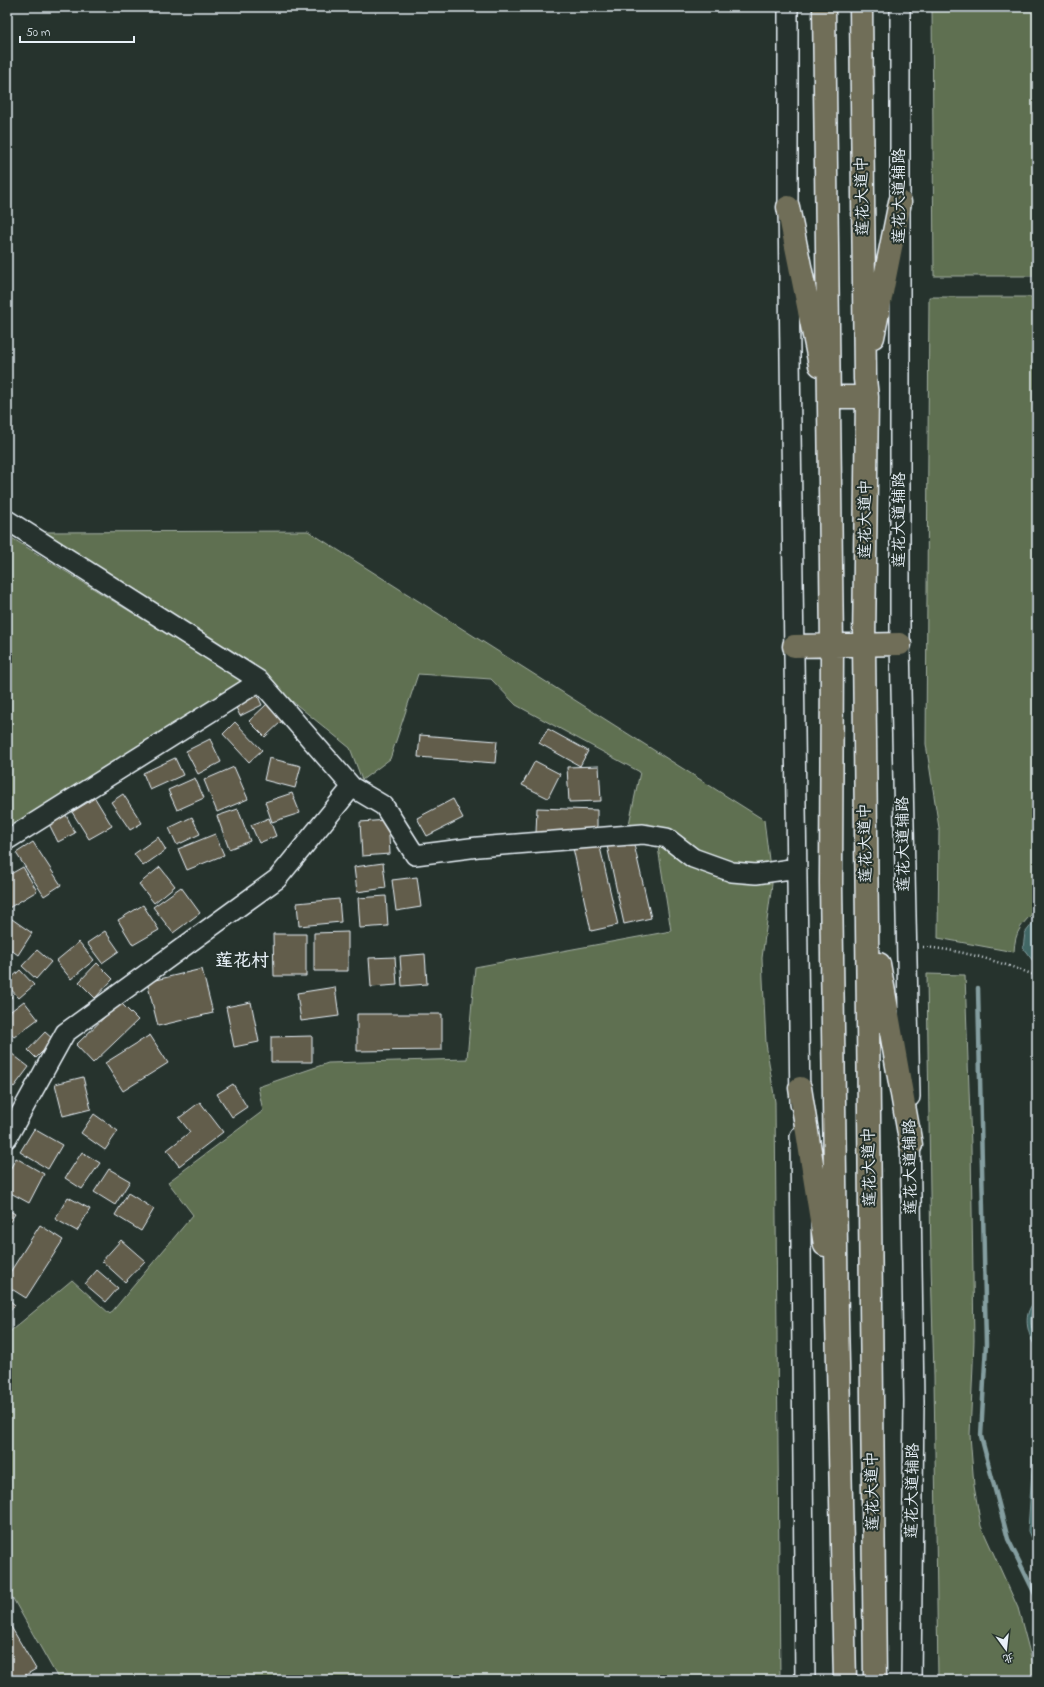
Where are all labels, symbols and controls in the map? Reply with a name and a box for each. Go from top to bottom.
scale bar [20,18,134,44]
text: 50 m [26,24,50,42]
street label: 莲花大道辅路 [888,148,912,244]
street label: 莲花大道中 [850,156,876,236]
street label: 莲花大道辅路 [888,472,912,568]
street label: 莲花大道中 [854,479,878,559]
street label: 莲花大道辅路 [891,796,917,892]
street label: 莲花大道中 [853,803,879,883]
district label: 莲花村 [215,949,269,975]
street label: 莲花大道辅路 [898,1119,924,1215]
street label: 莲花大道中 [857,1127,883,1207]
street label: 莲花大道辅路 [900,1443,926,1539]
street label: 莲花大道中 [860,1451,886,1531]
north arrow [986,1629,1026,1669]
text: 北 [1001,1649,1016,1667]

